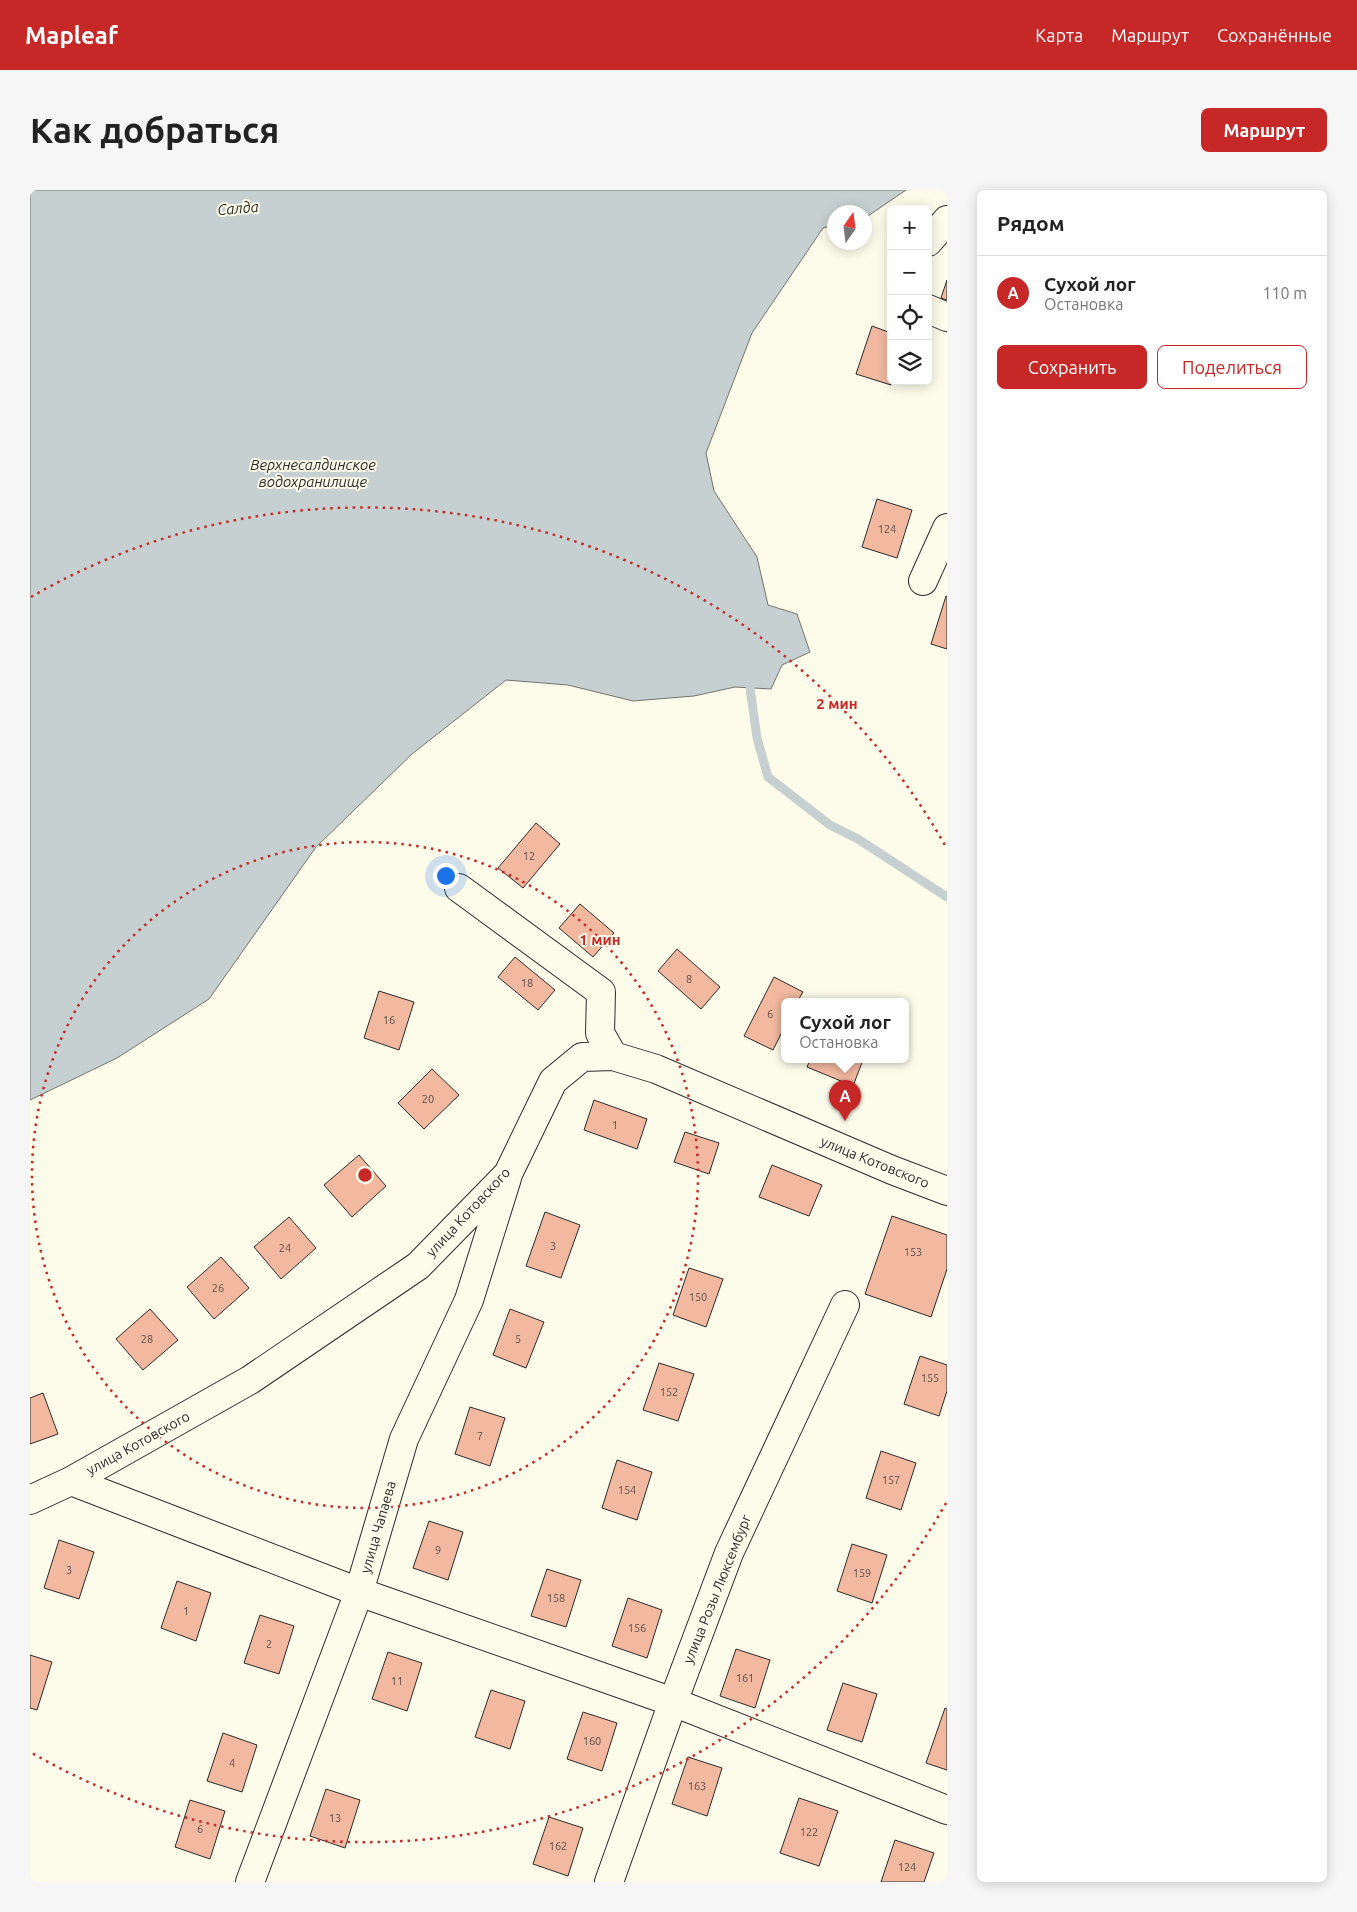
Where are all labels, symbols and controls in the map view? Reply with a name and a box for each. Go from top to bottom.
text: Mapleaf [25,22,118,49]
text: Карта [1035,25,1083,45]
text: Маршрут [1111,25,1189,45]
text: Сохранённые [1217,25,1332,45]
button: Маршрут [1201,108,1327,152]
text: Как добраться [30,110,279,150]
water label: Салда [217,198,259,218]
north arrow [827,205,872,250]
map controls [887,205,932,385]
button: + [887,205,932,250]
text: Рядом [997,211,1065,235]
button: − [887,250,932,295]
text: Сухой лог [1044,273,1136,295]
text: A [1007,284,1019,302]
text: 110 m [1262,284,1307,302]
button: locate [887,295,932,340]
text: Остановка [1044,295,1123,313]
button: layers [887,340,932,385]
button: Сохранить [997,345,1147,389]
button: Поделиться [1157,345,1307,389]
water label: Верхнесалдинское водохранилище [250,456,376,490]
house number: 124 [878,523,896,535]
text: 2 мин [816,695,858,712]
house number: 12 [523,850,535,862]
your location [433,863,459,889]
text: 1 мин [579,931,621,948]
house number: 8 [686,973,692,985]
house number: 18 [521,977,533,989]
popup [781,998,909,1063]
house number: 6 [767,1008,773,1020]
text: Сухой лог [799,1011,891,1033]
house number: 16 [383,1014,395,1026]
text: Остановка [799,1033,879,1051]
pin: A [829,1080,861,1121]
house number: 20 [422,1093,434,1105]
house number: 1 [612,1119,618,1131]
street label: улица Котовского [818,1133,932,1191]
street label: улица Котовского [423,1164,513,1260]
centre of rings [356,1166,374,1184]
house number: 3 [550,1240,556,1252]
house number: 24 [279,1242,291,1254]
house number: 153 [904,1246,922,1258]
house number: 26 [212,1282,224,1294]
house number: 150 [689,1291,707,1303]
house number: 28 [141,1333,153,1345]
house number: 5 [515,1333,521,1345]
house number: 155 [921,1372,939,1384]
house number: 152 [660,1386,678,1398]
street label: улица Котовского [84,1408,192,1478]
house number: 7 [477,1430,483,1442]
house number: 157 [882,1474,900,1486]
street label: улица Чапаева [357,1479,399,1575]
house number: 154 [618,1484,636,1496]
street label: улица Розы Люксембург [680,1512,754,1666]
house number: 9 [435,1544,441,1556]
house number: 3 [66,1564,72,1576]
house number: 159 [853,1567,871,1579]
house number: 158 [547,1592,565,1604]
house number: 1 [183,1605,189,1617]
house number: 156 [628,1622,646,1634]
house number: 2 [266,1638,272,1650]
house number: 161 [736,1672,754,1684]
house number: 11 [391,1675,403,1687]
house number: 160 [583,1735,601,1747]
house number: 4 [229,1757,235,1769]
house number: 163 [688,1780,706,1792]
house number: 13 [329,1812,341,1824]
house number: 6 [197,1823,203,1835]
house number: 122 [800,1826,818,1838]
house number: 162 [549,1840,567,1852]
house number: 124 [898,1861,916,1873]

